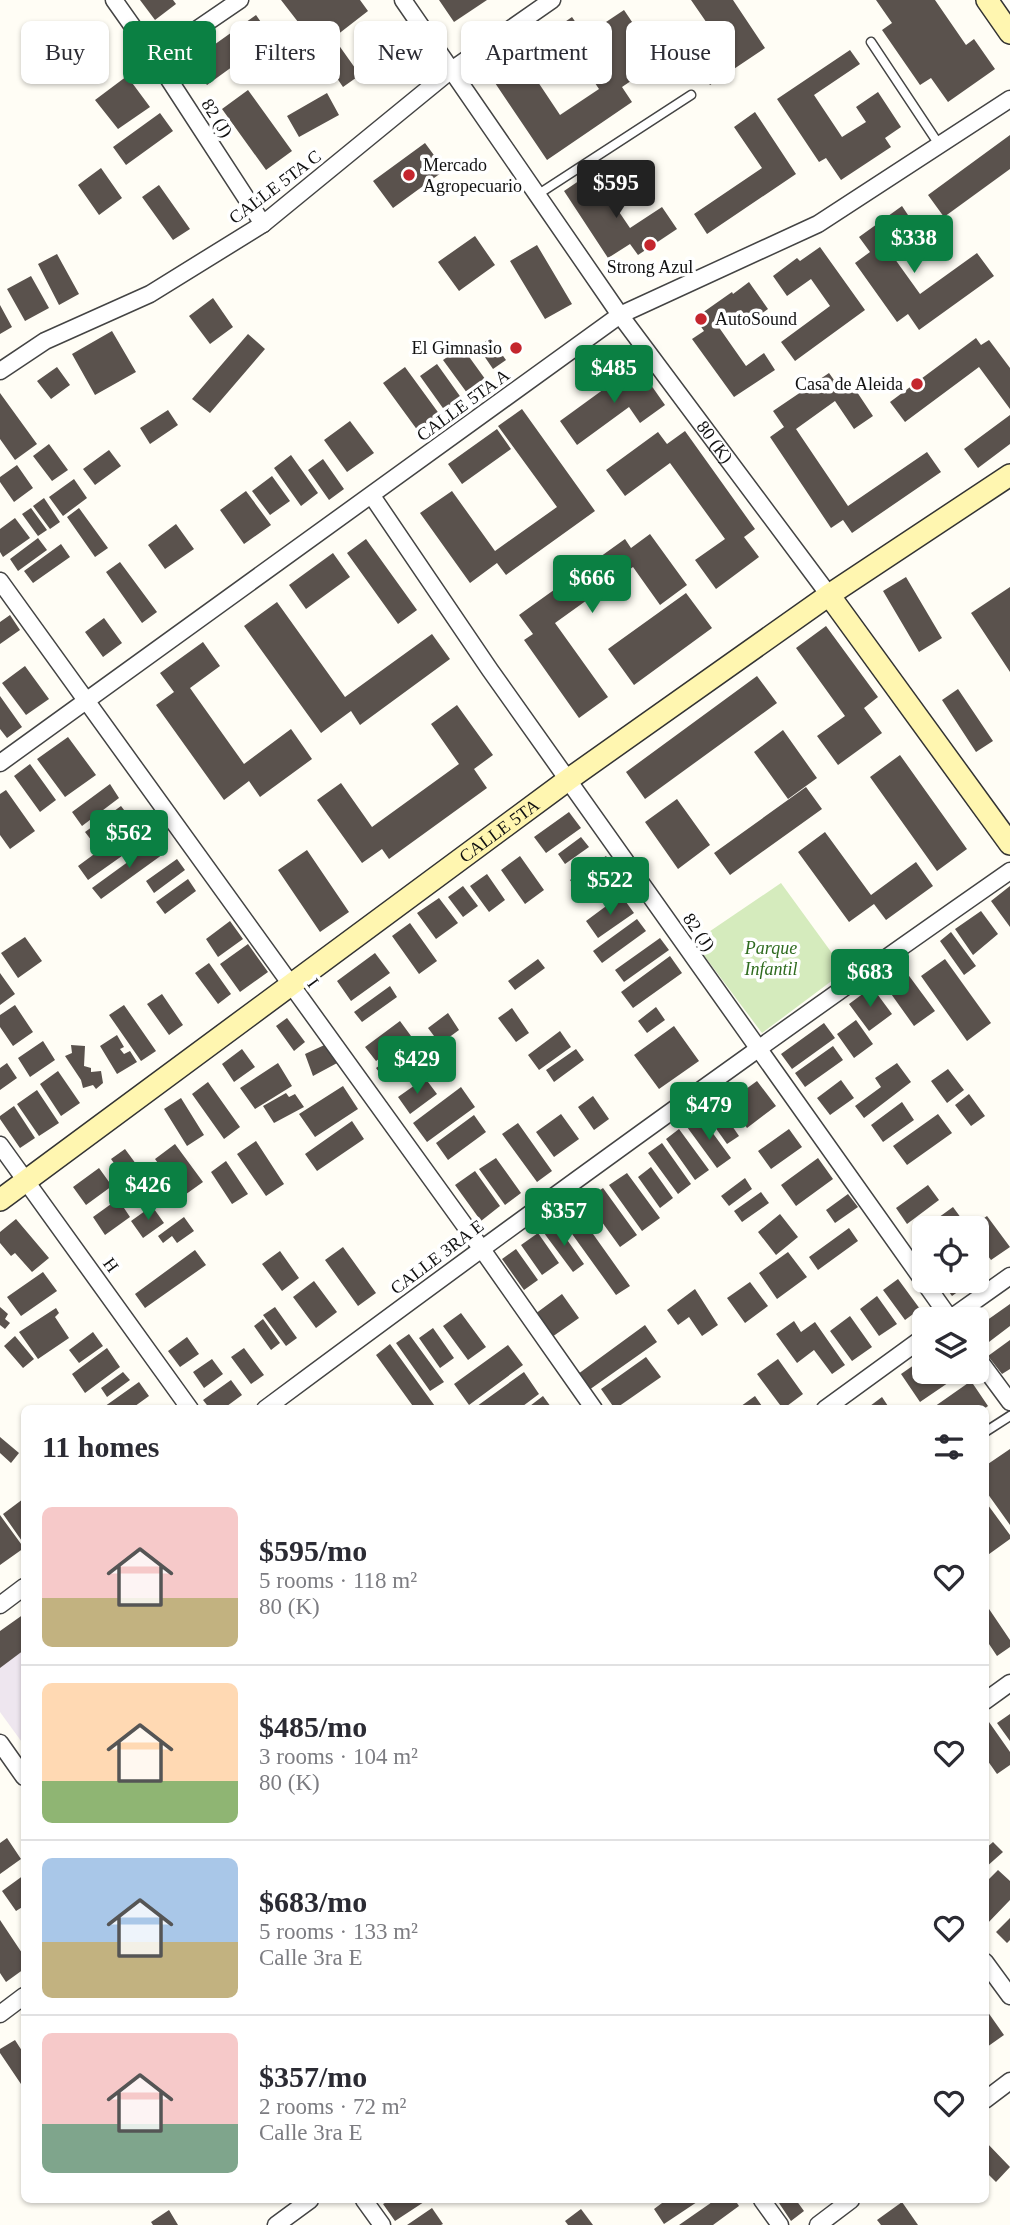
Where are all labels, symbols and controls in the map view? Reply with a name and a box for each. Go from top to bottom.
chip: Buy [21,21,109,84]
chip: Rent [123,21,216,84]
chip: Filters [230,21,340,84]
chip: New [354,21,447,84]
chip: Apartment [461,21,612,84]
chip: House [626,21,735,84]
street label: 82 (J) [196,95,237,141]
street label: CALLE 5TA C [225,146,325,228]
place label: Mercado Agropecuario [423,155,522,196]
pin: $595 [575,160,657,220]
marker: Mercado Agropecuario [401,167,417,183]
text: $595 [593,170,639,195]
pin: $338 [873,216,955,275]
text: $338 [891,225,937,250]
marker: Strong Azul [642,237,658,253]
place label: Strong Azul [607,257,693,277]
place label: AutoSound [715,309,797,329]
marker: AutoSound [693,311,709,327]
place label: El Gimnasio [412,338,502,358]
marker: El Gimnasio [508,340,524,356]
pin: $485 [573,346,655,405]
text: $485 [591,355,637,380]
street label: CALLE 5TA A [413,365,513,445]
place label: Casa de Aleida [795,374,903,394]
marker: Casa de Aleida [909,376,925,392]
street label: 80 (K) [693,417,737,468]
pin: $666 [551,556,633,615]
text: $666 [569,565,615,590]
street label: CALLE 5TA [455,795,543,867]
pin: $562 [88,810,170,870]
text: $562 [106,820,152,845]
pin: $522 [569,858,651,917]
text: $522 [587,867,633,892]
street label: 82 (J) [678,909,719,955]
park label: Parque Infantil [744,938,798,979]
pin: $683 [829,950,911,1009]
text: $683 [847,959,893,984]
street label: I [303,975,323,991]
pin: $429 [376,1036,458,1096]
text: $429 [394,1046,440,1071]
pin: $479 [668,1082,750,1142]
text: $479 [686,1092,732,1117]
pin: $426 [107,1162,189,1222]
text: $426 [125,1172,171,1197]
pin: $357 [523,1188,605,1248]
text: $357 [541,1198,587,1223]
street label: CALLE 3RA E [387,1216,487,1298]
map controls [912,1216,989,1384]
button: locate [912,1216,989,1293]
street label: H [99,1254,123,1276]
button: layers [912,1307,989,1384]
icon: filters [930,1428,968,1466]
text: 11 homes [42,1430,160,1463]
text: $595/mo [259,1534,367,1567]
icon: home [98,1535,182,1619]
icon: heart [930,1558,968,1596]
text: 5 rooms · 118 m² [259,1568,417,1593]
text: 80 (K) [259,1594,320,1619]
text: $485/mo [259,1710,367,1743]
icon: home [98,1711,182,1795]
icon: heart [930,1734,968,1772]
text: 3 rooms · 104 m² [259,1744,418,1769]
text: 80 (K) [259,1770,320,1795]
text: $683/mo [259,1885,367,1918]
icon: home [98,1886,182,1970]
icon: heart [930,1909,968,1947]
text: 5 rooms · 133 m² [259,1919,418,1944]
text: Calle 3ra E [259,1945,362,1970]
text: $357/mo [259,2060,367,2093]
icon: home [98,2061,182,2145]
icon: heart [930,2084,968,2122]
text: 2 rooms · 72 m² [259,2094,406,2119]
text: Calle 3ra E [259,2120,362,2145]

